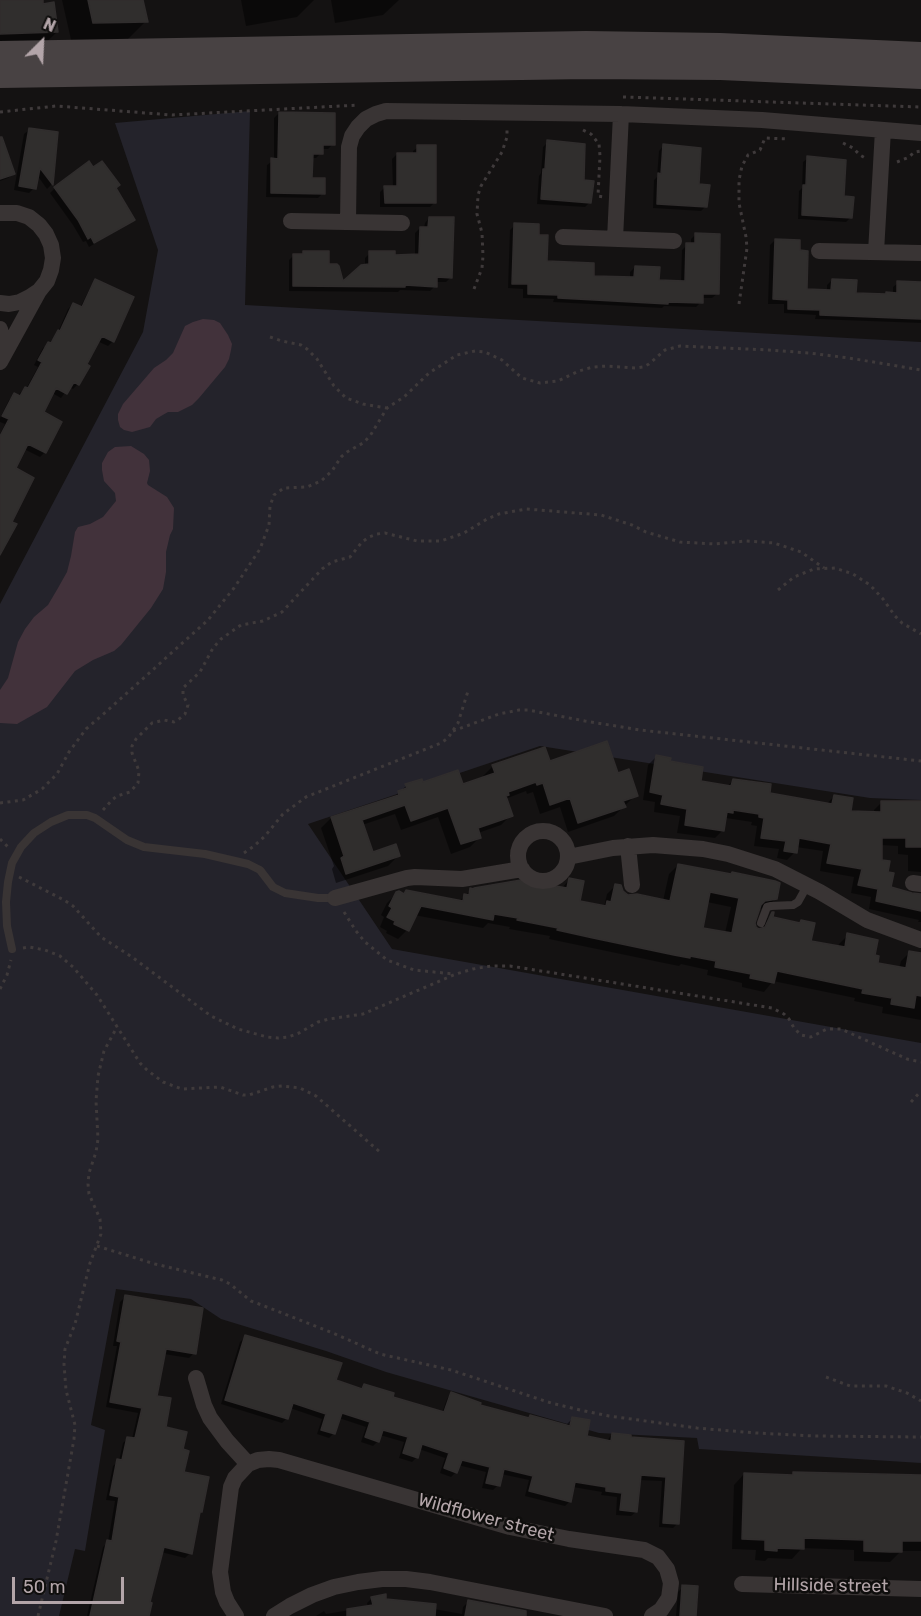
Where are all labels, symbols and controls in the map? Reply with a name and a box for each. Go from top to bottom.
north arrow [12,12,72,72]
text: N [40,14,59,36]
street label: Wildflower street [415,1489,557,1547]
scale bar [15,1565,128,1603]
street label: Hillside street [773,1574,889,1598]
text: 50 m [23,1576,66,1598]

